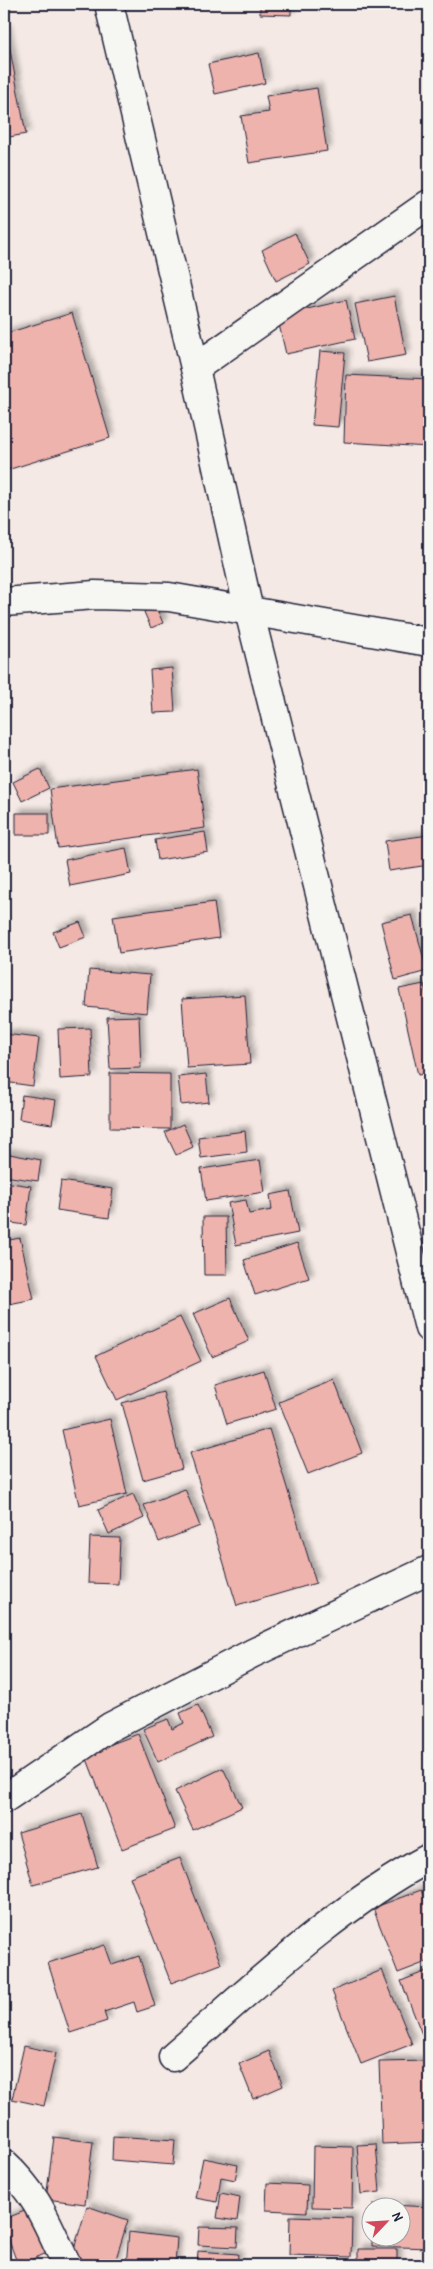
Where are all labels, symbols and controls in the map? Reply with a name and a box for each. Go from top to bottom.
north arrow [360,2196,410,2246]
text: N [388,2209,409,2224]

